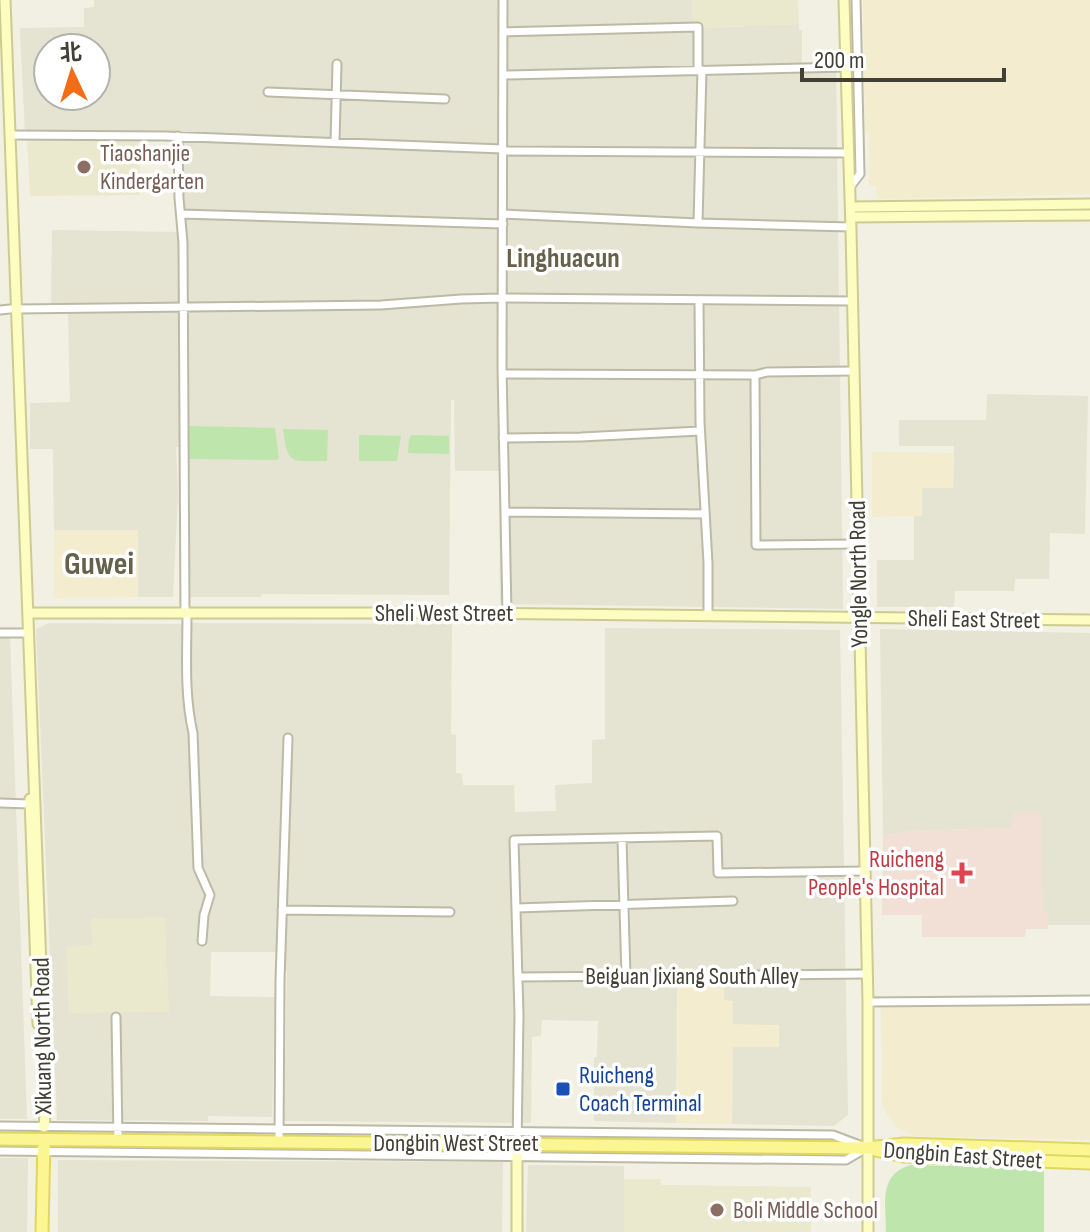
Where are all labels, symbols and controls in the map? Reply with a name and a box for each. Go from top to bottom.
north arrow [32,32,112,112]
scale bar [802,32,1004,82]
text: 北 [59,39,83,68]
text: 200 m [814,46,865,75]
place label: Tiaoshanjie Kindergarten [100,139,204,196]
marker: Tiaoshanjie Kindergarten [75,158,93,176]
district label: Linghuacun [506,242,620,275]
street label: Yongle North Road [843,500,874,648]
district label: Guwei [64,545,134,584]
street label: Sheli West Street [375,599,513,628]
street label: Sheli East Street [907,604,1041,635]
place label: Ruicheng People's Hospital [808,845,944,902]
marker: Ruicheng People's Hospital [951,862,973,884]
street label: Xikuang North Road [27,957,58,1116]
street label: Beiguan Jixiang South Alley [585,962,799,991]
place label: Ruicheng Coach Terminal [579,1061,702,1118]
marker: Ruicheng Coach Terminal [554,1080,572,1098]
street label: Dongbin West Street [373,1129,539,1158]
street label: Dongbin East Street [882,1135,1043,1176]
place label: Boli Middle School [733,1196,878,1225]
marker: Boli Middle School [708,1201,726,1219]

